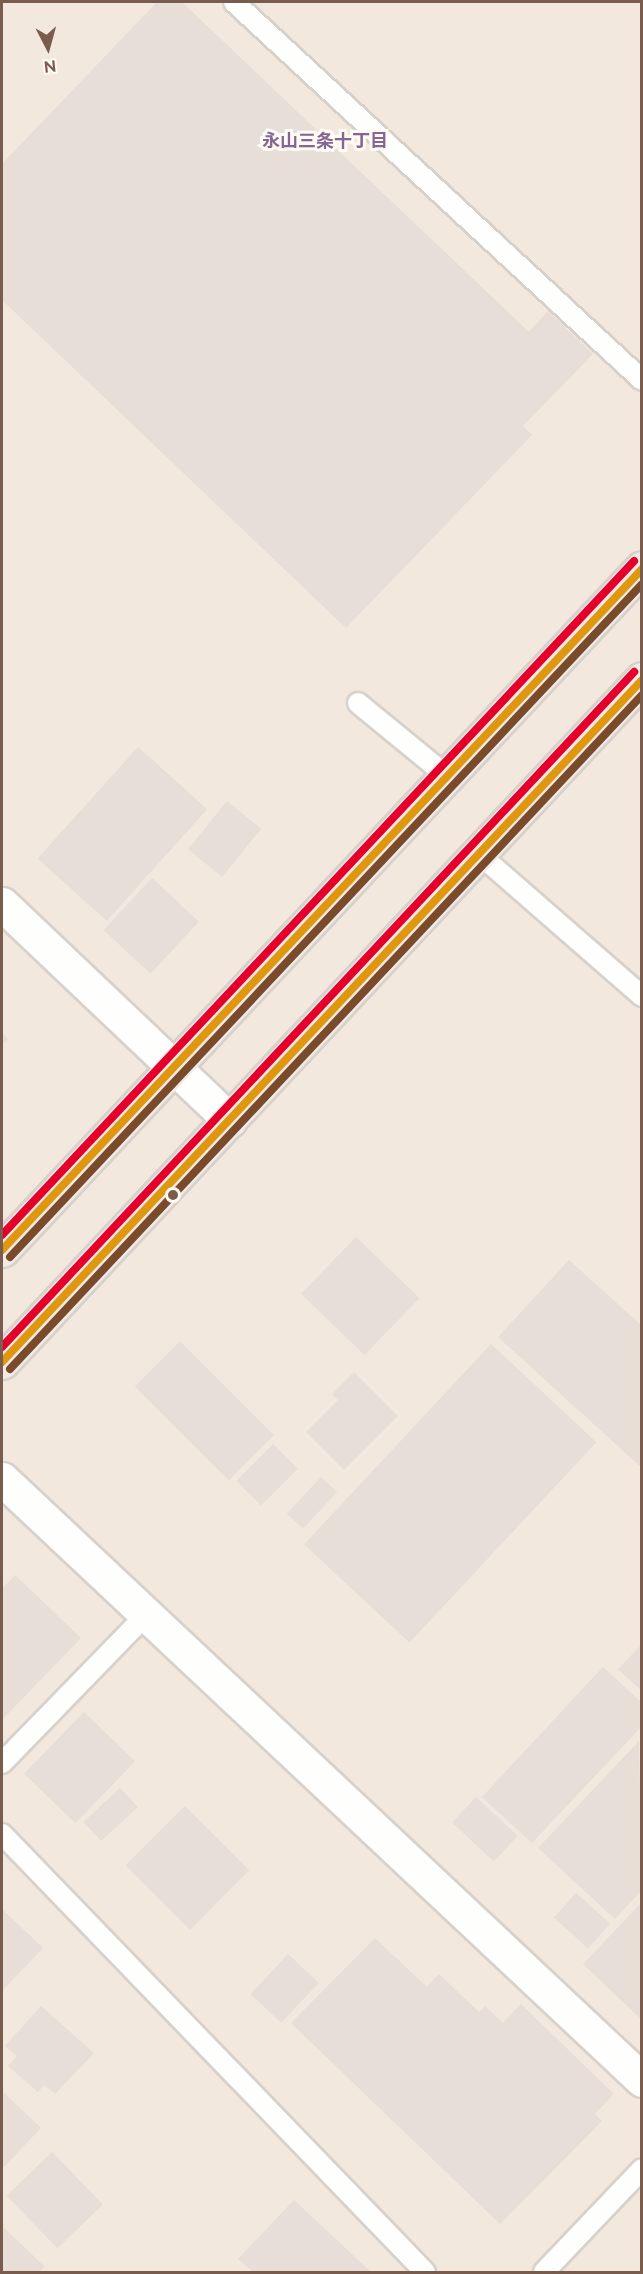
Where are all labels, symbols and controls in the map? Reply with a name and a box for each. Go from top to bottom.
north arrow [18,18,78,78]
text: N [43,56,57,76]
district label: 永山三条十丁目 [262,130,388,152]
unlabelled marker [167,1189,179,1201]

